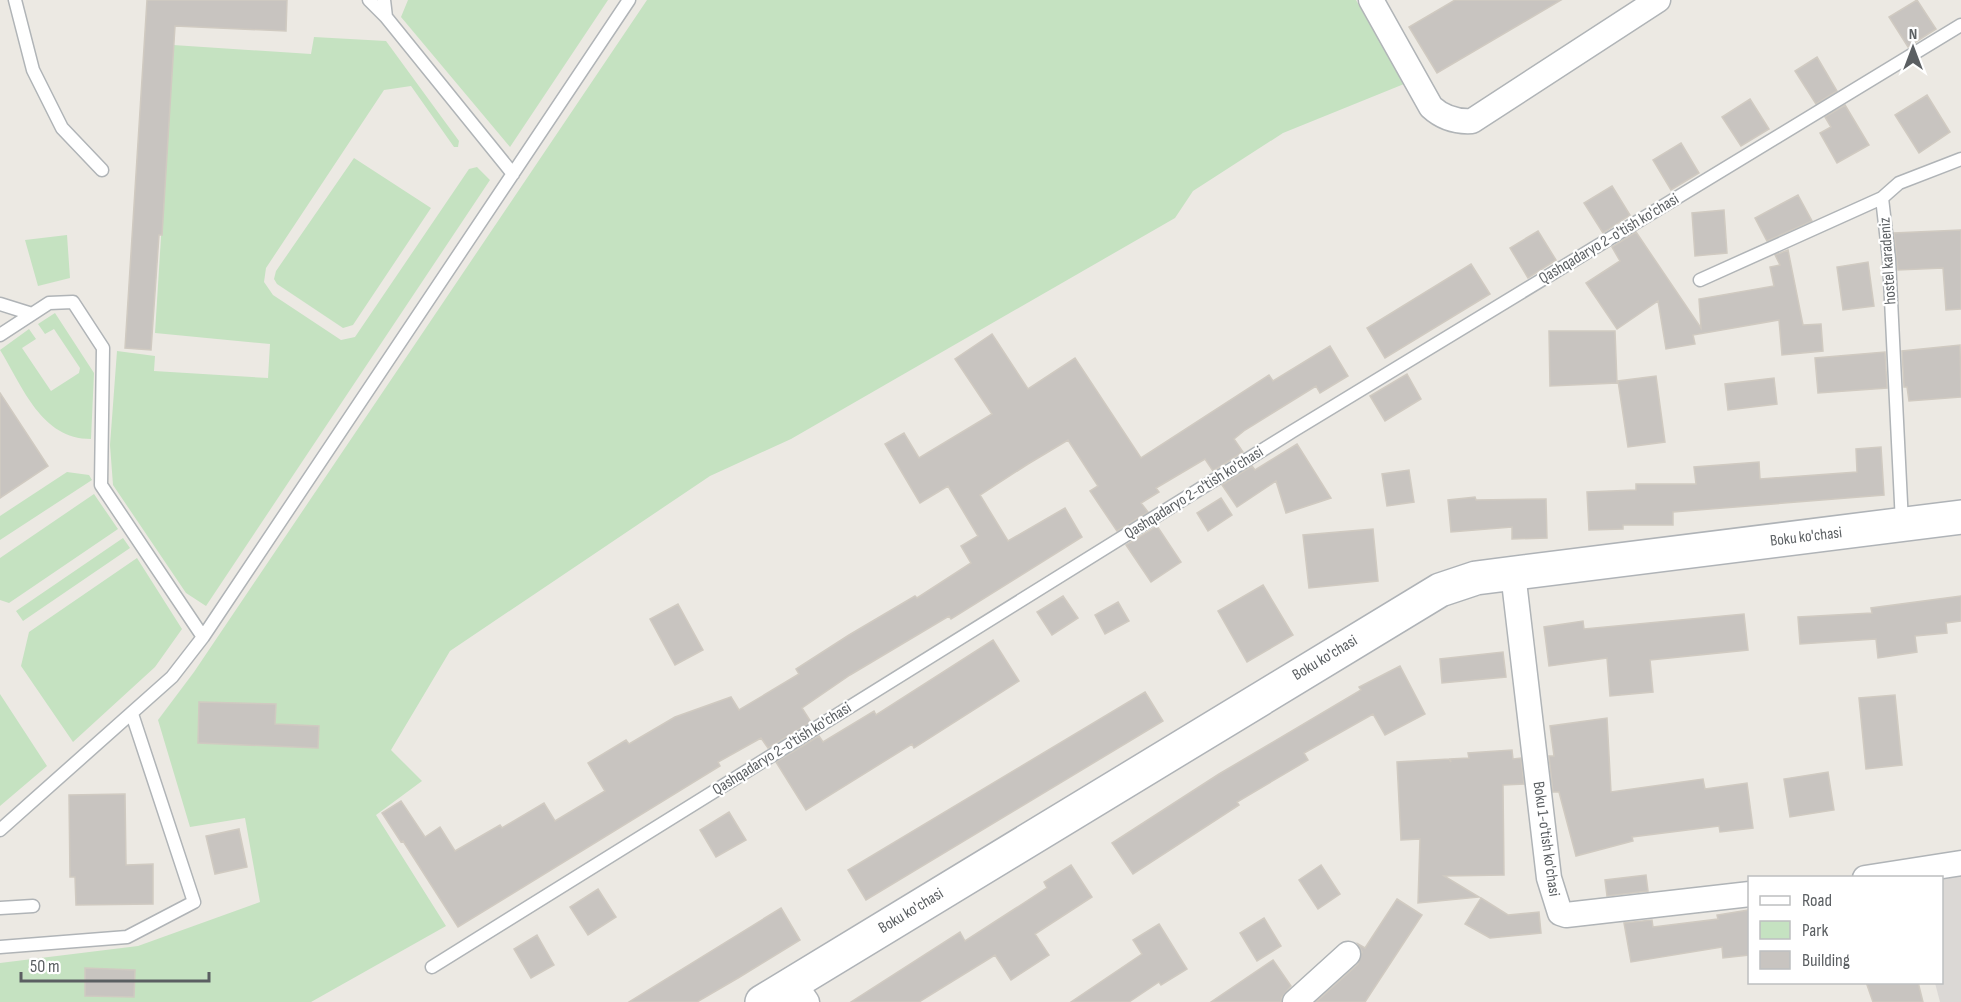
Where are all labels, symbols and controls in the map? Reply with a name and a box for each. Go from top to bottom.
north arrow [1883,18,1943,78]
text: N [1909,25,1917,44]
street label: Qashqadaryo 2-o'tish ko'chasi [1536,190,1682,288]
street label: hostel karadeniz [1875,217,1901,305]
street label: Qashqadaryo 2-o'tish ko'chasi [1121,443,1267,543]
street label: Boku ko'chasi [1769,523,1843,551]
street label: Boku ko'chasi [1289,631,1361,685]
street label: Qashqadaryo 2-o'tish ko'chasi [709,699,855,799]
street label: Boku 1-o'tish ko'chasi [1529,780,1563,898]
legend [1748,876,1943,984]
street label: Boku ko'chasi [875,884,947,938]
text: Road [1802,890,1832,911]
text: Park [1802,920,1828,941]
scale bar [21,945,208,983]
text: Building [1802,950,1850,971]
text: 50 m [30,956,60,977]

